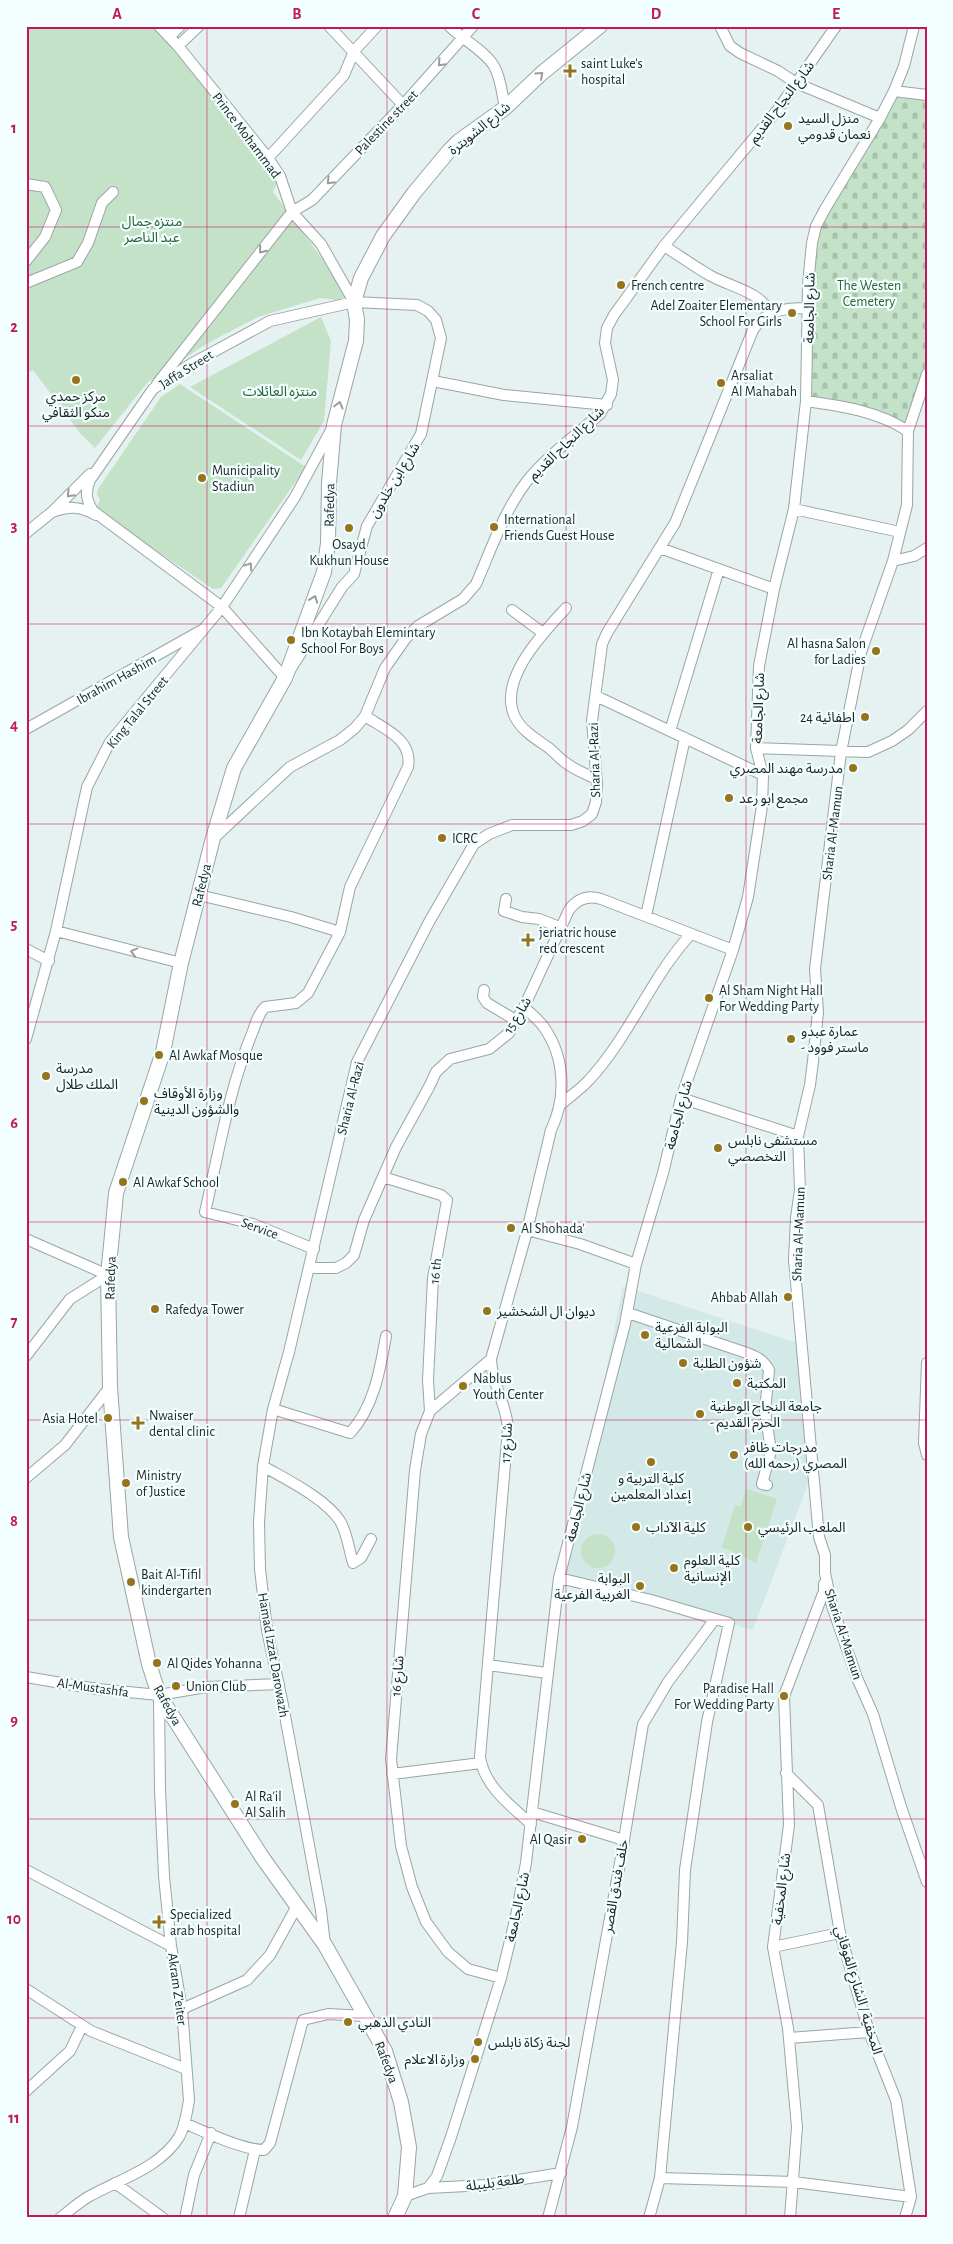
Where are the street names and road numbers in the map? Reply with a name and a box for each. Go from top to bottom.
street label: شارع النجاح القديم [746,59,820,148]
street label: Palestine street [353,87,421,158]
street label: Prince Mohammad [209,90,283,181]
street label: شارع الشويترة [446,100,515,160]
street label: شارع الجامعة [802,272,821,344]
street label: Jaffa Street [157,348,216,392]
street label: شارع النجاح القديم [526,404,609,485]
street label: شارع ابن خلدون [367,440,425,522]
street label: Rafedya [323,483,337,527]
street label: Ibrahim Hashim [74,652,159,707]
street label: شارع الجامعة [751,672,770,744]
street label: King Talal Street [105,673,171,751]
street label: Sharia Al-Razi [587,722,603,798]
street label: Sharia Al-Mamun [820,785,846,881]
street label: Rafedya [190,862,214,908]
street label: شارع 15 [501,995,537,1038]
street label: Sharia Al-Razi [335,1060,367,1136]
street label: شارع الجامعة [663,1079,698,1152]
street label: Sharia Al-Mamun [790,1186,808,1282]
street label: Service [239,1216,280,1242]
street label: Rafedya [103,1255,119,1300]
street label: 16 th [428,1258,444,1284]
street label: شارع 17 [499,1423,518,1464]
street label: شارع الجامعة [564,1471,597,1544]
street label: Sharia Al-Mamun [822,1587,864,1682]
street label: Hamad Izzat Darowazh [255,1592,291,1719]
street label: شارع 16 [389,1655,410,1697]
street label: Al-Mustashfa [56,1676,130,1700]
street label: Rafedya [150,1683,184,1728]
street label: خلف فندق القصر [601,1838,632,1935]
street label: شارع المخفية [771,1852,796,1926]
street label: شارع الجامعة [504,1871,535,1944]
street label: المخفية / الشارع الفوقاني [829,1924,884,2057]
street label: Akram Z'eiter [165,1952,189,2027]
street label: Rafedya [372,2039,401,2086]
street label: طلعة بليبلة [465,2172,525,2194]

